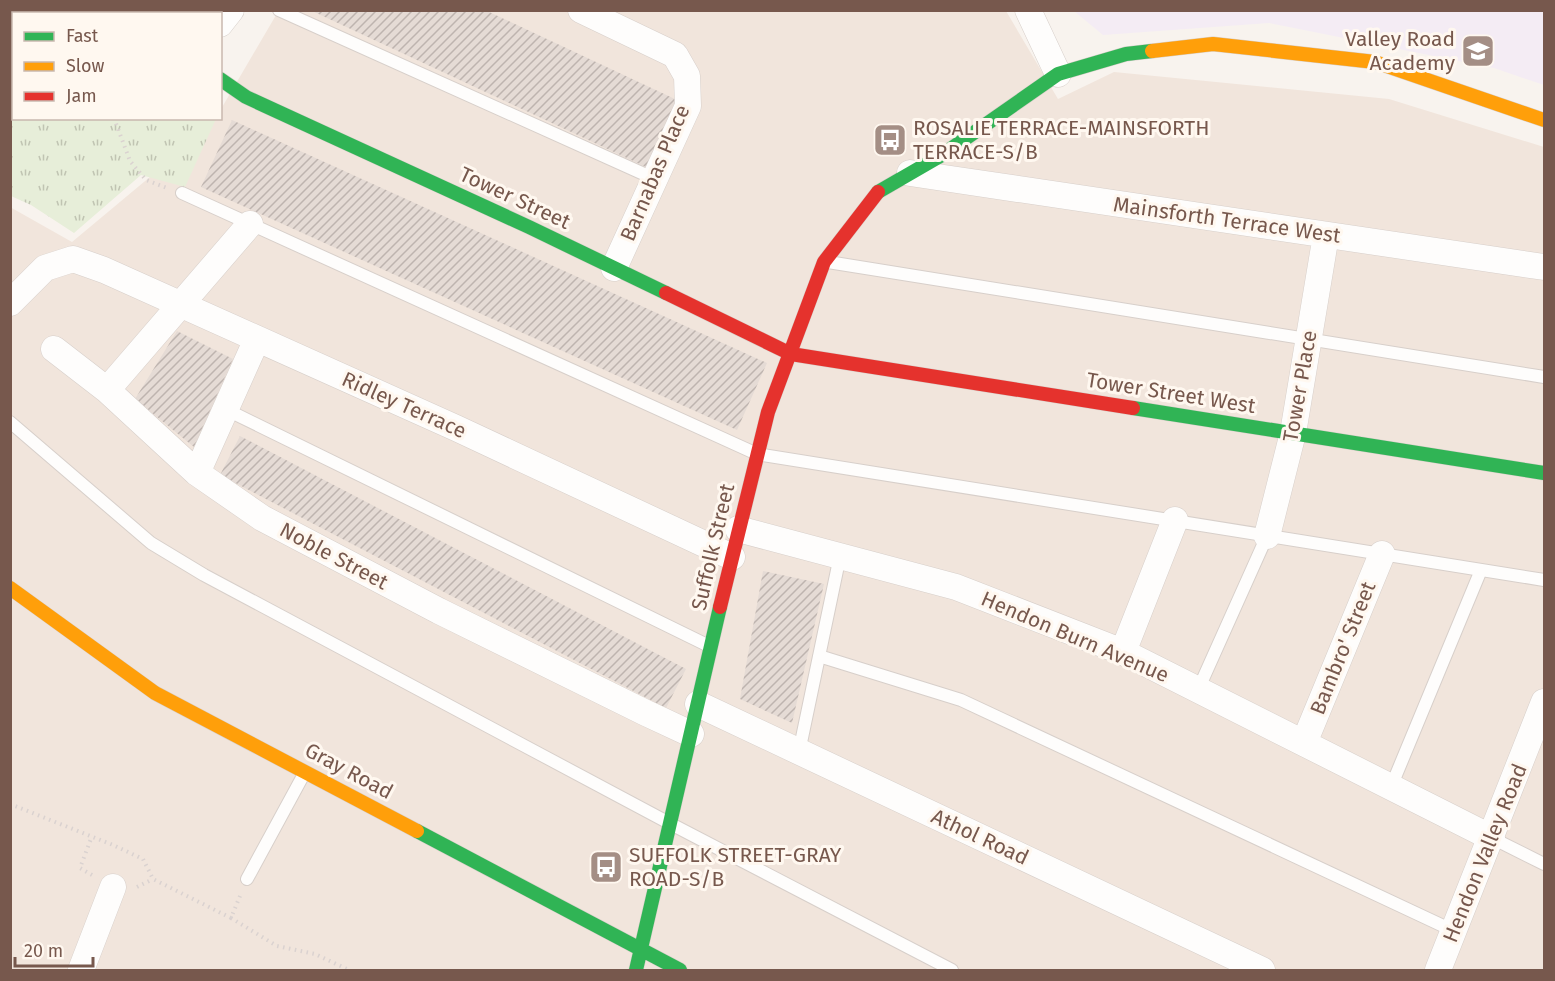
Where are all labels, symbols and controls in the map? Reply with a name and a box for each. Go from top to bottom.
legend [12,12,222,120]
text: Fast [66,25,99,47]
place label: Valley Road Academy [1345,26,1456,76]
school or university icon: Valley Road Academy [1460,33,1496,69]
text: Slow [66,55,105,77]
text: Jam [66,85,97,107]
street label: Barnabas Place [615,101,695,245]
place label: ROSALIE TERRACE-MAINSFORTH TERRACE-S/B [913,115,1210,165]
bus stop icon: ROSALIE TERRACE-MAINSFORTH TERRACE-S/B [872,122,908,158]
street label: Tower Street [456,161,575,235]
street label: Mainsforth Terrace West [1112,191,1343,249]
street label: Tower Place [1277,328,1323,444]
street label: Ridley Terrace [338,366,470,444]
street label: Tower Street West [1085,367,1258,419]
street label: Suffolk Street [686,481,740,613]
street label: Noble Street [275,517,393,596]
street label: Bambro' Street [1304,577,1382,718]
street label: Hendon Burn Avenue [977,586,1173,688]
street label: Gray Road [300,737,398,805]
street label: Hendon Valley Road [1437,760,1533,946]
street label: Athol Road [927,803,1033,871]
place label: SUFFOLK STREET-GRAY ROAD-S/B [629,842,842,892]
bus stop icon: SUFFOLK STREET-GRAY ROAD-S/B [588,849,624,885]
scale bar [15,930,93,968]
text: 20 m [24,940,63,962]

